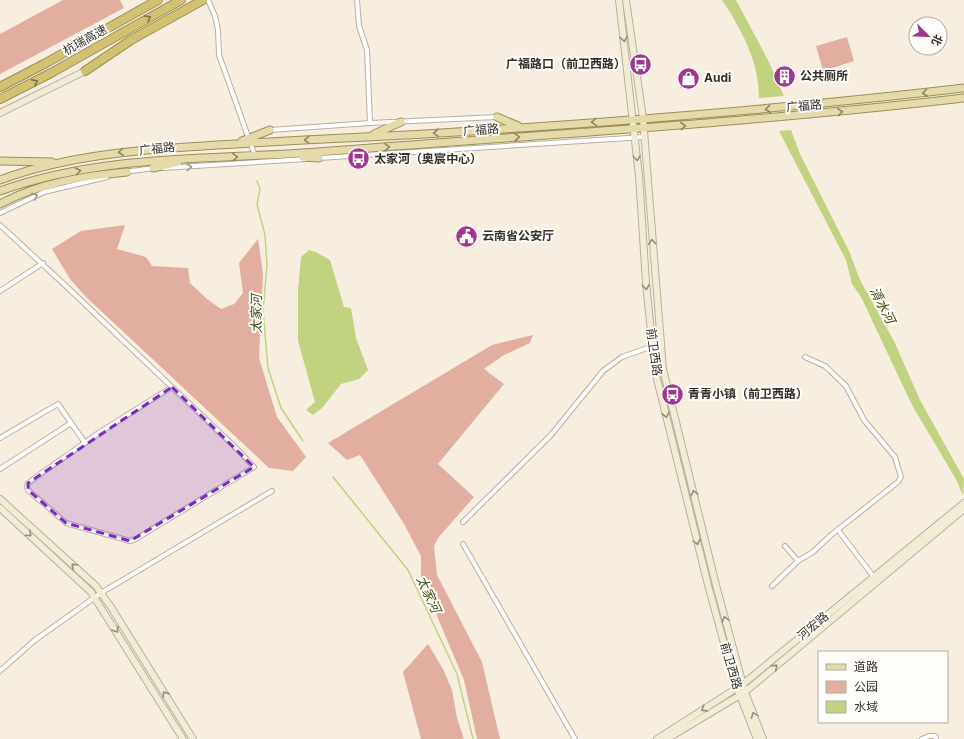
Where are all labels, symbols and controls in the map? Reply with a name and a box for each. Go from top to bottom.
one-way arrow [144,16,151,23]
north arrow [908,16,948,56]
street label: 杭瑞高速 [60,21,109,58]
text: 北 [929,32,946,48]
one-way arrow [619,36,628,42]
bus stop icon: 广福路口（前卫西路） [628,51,654,77]
place label: 广福路口（前卫西路） [506,56,626,71]
building icon: 公共厕所 [772,63,798,89]
shop icon: Audi [676,65,702,91]
place label: 公共厕所 [800,68,848,83]
place label: Audi [704,70,731,85]
one-way arrow [31,79,38,87]
one-way arrow [922,88,928,97]
street label: 广福路 [785,96,823,115]
one-way arrow [765,104,771,113]
one-way arrow [837,108,843,117]
one-way arrow [591,117,597,126]
street label: 广福路 [462,121,499,138]
one-way arrow [680,121,686,130]
one-way arrow [433,128,439,137]
one-way arrow [514,133,520,142]
one-way arrow [304,135,310,144]
street label: 广福路 [138,139,176,158]
one-way arrow [384,142,390,151]
bus stop icon: 太家河（奥宸中心） [346,146,372,172]
one-way arrow [118,148,124,157]
place label: 太家河（奥宸中心） [374,151,482,166]
one-way arrow [232,152,238,161]
one-way arrow [633,155,642,161]
one-way arrow [186,163,192,172]
one-way arrow [75,167,81,175]
one-way arrow [31,193,38,201]
public building icon: 云南省公安厅 [454,223,480,249]
place label: 云南省公安厅 [482,228,554,243]
one-way arrow [648,239,657,245]
one-way arrow [641,284,650,290]
water label: 清水河 [867,284,900,329]
water label: 太家河 [248,292,264,334]
street label: 前卫西路 [644,327,665,377]
bus stop icon: 青青小镇（前卫西路） [660,381,686,407]
place label: 青青小镇（前卫西路） [688,386,808,401]
one-way arrow [662,412,670,419]
one-way arrow [690,490,698,497]
one-way arrow [24,530,32,537]
one-way arrow [693,538,701,545]
one-way arrow [71,563,79,570]
water label: 太家河 [414,573,446,618]
street label: 河宏路 [794,608,831,643]
one-way arrow [722,616,730,623]
one-way arrow [111,626,118,633]
street label: 前卫西路 [718,641,745,691]
legend [818,651,948,723]
text: 道路 [854,659,878,674]
one-way arrow [770,664,777,671]
text: 公园 [854,679,878,694]
one-way arrow [162,691,170,698]
text: 水域 [854,699,878,714]
one-way arrow [701,705,708,712]
one-way arrow [750,712,758,719]

